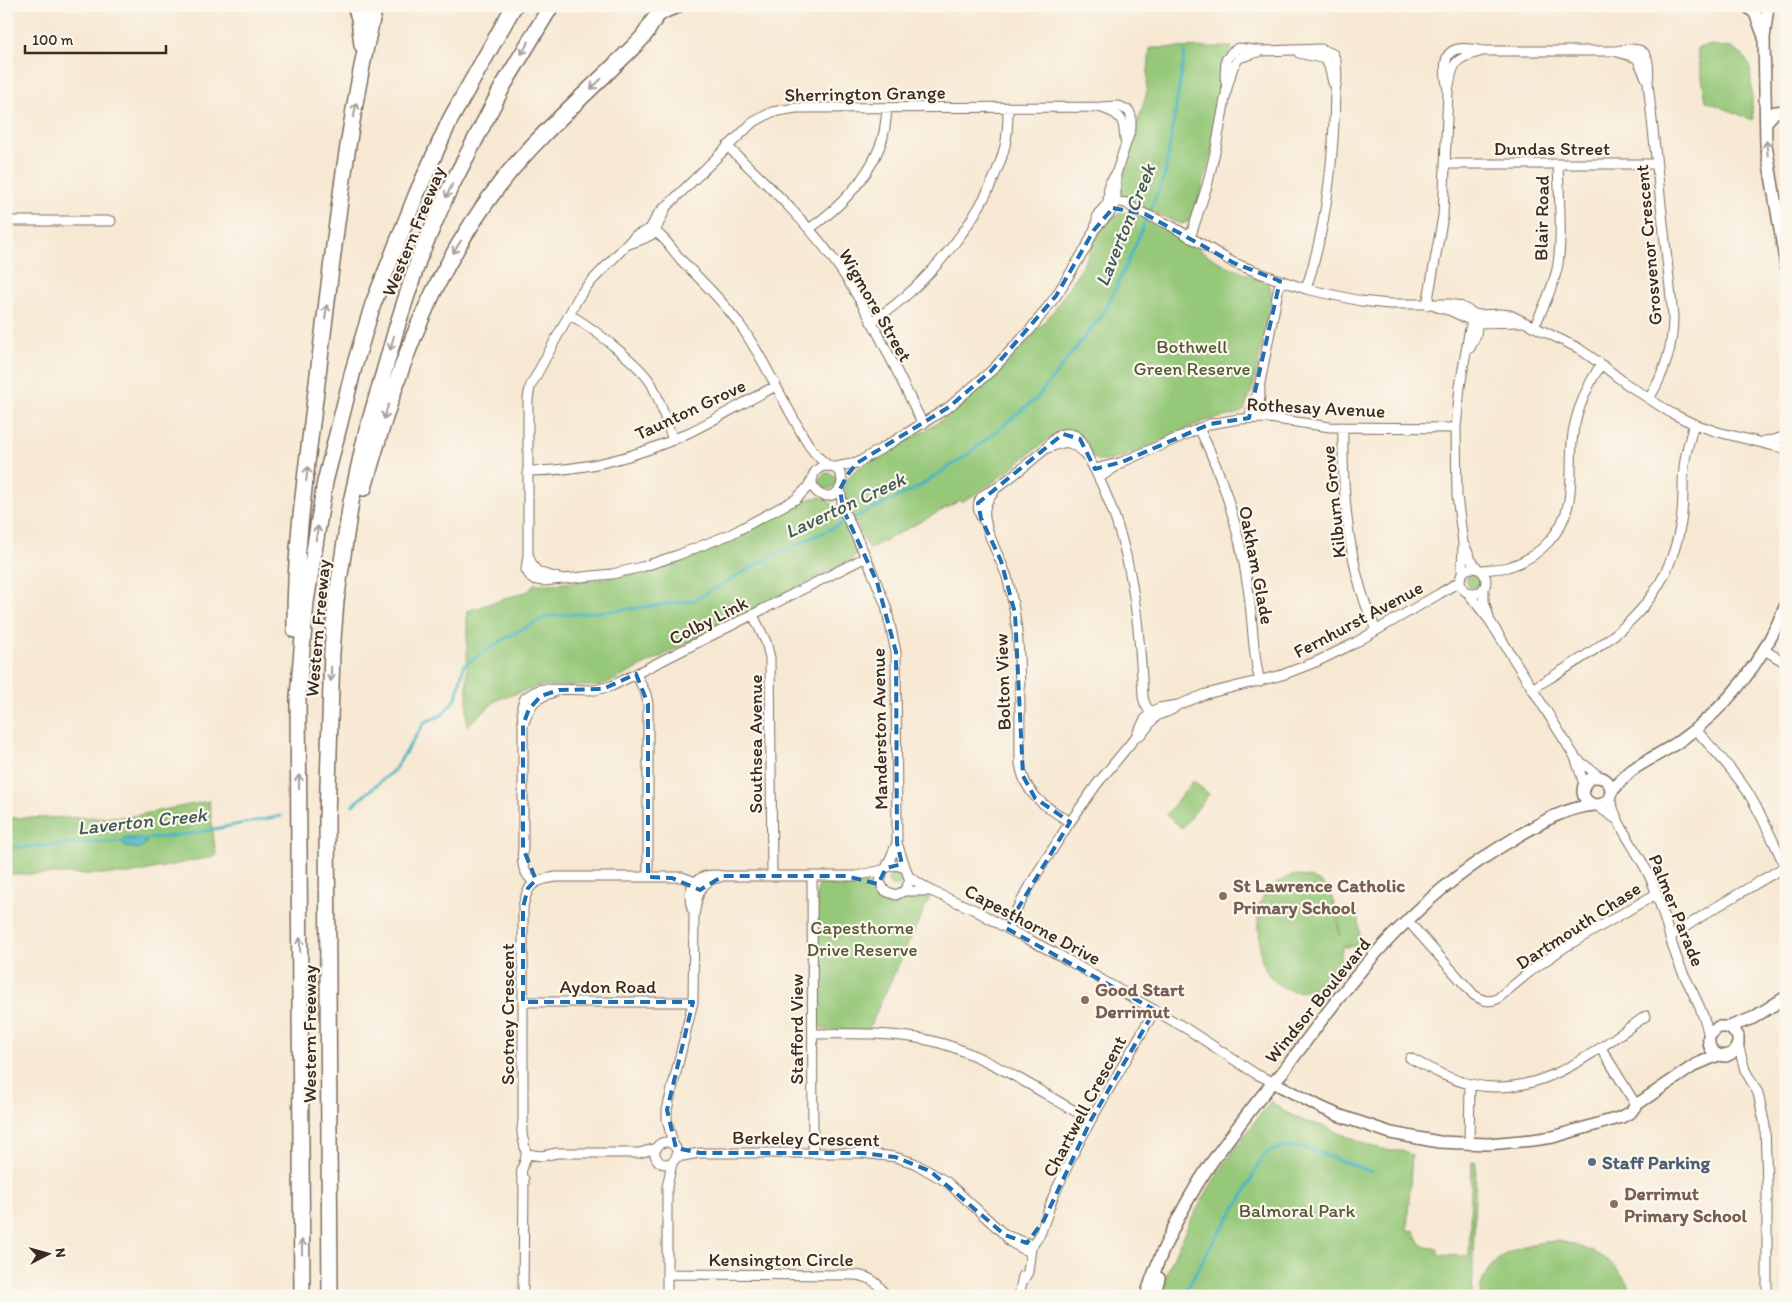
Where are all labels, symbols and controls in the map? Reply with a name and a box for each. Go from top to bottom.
scale bar [25,22,166,54]
text: 100 m [32,31,74,49]
one-way arrow [520,41,530,55]
one-way arrow [589,78,602,90]
street label: Sherrington Grange [784,81,946,106]
one-way arrow [350,102,360,118]
street label: Dundas Street [1494,137,1610,160]
one-way arrow [1762,141,1772,157]
water label: Laverton Creek [1090,159,1161,290]
street label: Western Freeway [377,163,450,300]
street label: Grosvenor Crescent [1630,164,1667,326]
street label: Blair Road [1529,174,1554,261]
one-way arrow [443,183,453,198]
one-way arrow [451,240,461,254]
street label: Wigmore Street [834,245,917,366]
one-way arrow [321,304,331,320]
one-way arrow [387,335,396,351]
park label: Bothwell Green Reserve [1133,335,1251,380]
street label: Taunton Grove [631,374,749,445]
street label: Rothesay Avenue [1246,392,1386,423]
one-way arrow [381,404,391,420]
street label: Kilburn Grove [1316,445,1351,559]
one-way arrow [302,466,312,482]
water label: Laverton Creek [781,466,910,543]
street label: Oakham Glade [1234,504,1279,626]
one-way arrow [312,526,322,542]
street label: Western Freeway [300,558,335,698]
street label: Fernhurst Avenue [1290,576,1427,663]
street label: Colby Link [665,591,752,650]
street label: Bolton View [989,633,1016,731]
street label: Manderston Avenue [867,648,892,810]
one-way arrow [326,666,336,682]
street label: Southsea Avenue [744,675,767,814]
one-way arrow [294,774,303,790]
water label: Laverton Creek [76,802,210,840]
street label: Palmer Parade [1644,851,1709,970]
place label: St Lawrence Catholic Primary School [1233,874,1405,919]
street label: Dartmouth Chase [1512,877,1645,974]
street label: Capesthorne Drive [961,879,1105,970]
marker: St Lawrence Catholic Primary School [1217,890,1229,902]
park label: Capesthorne Drive Reserve [807,916,918,961]
street label: Windsor Boulevard [1260,933,1375,1068]
one-way arrow [295,937,305,953]
street label: Scotney Crescent [496,943,519,1085]
street label: Western Freeway [298,965,321,1103]
street label: Stafford View [785,973,808,1085]
street label: Aydon Road [559,975,657,998]
place label: Good Start Derrimut [1095,978,1185,1023]
marker: Good Start Derrimut [1079,994,1091,1006]
street label: Chartwell Crescent [1038,1032,1131,1181]
street label: Berkeley Crescent [732,1126,880,1151]
place label: Staff Parking [1602,1151,1711,1174]
marker: Staff Parking [1586,1156,1598,1168]
place label: Derrimut Primary School [1624,1182,1747,1227]
marker: Derrimut Primary School [1608,1198,1620,1210]
park label: Balmoral Park [1239,1199,1356,1222]
north arrow [22,1230,72,1280]
one-way arrow [297,1239,307,1256]
text: N [51,1247,69,1258]
street label: Kensington Circle [708,1248,854,1271]

